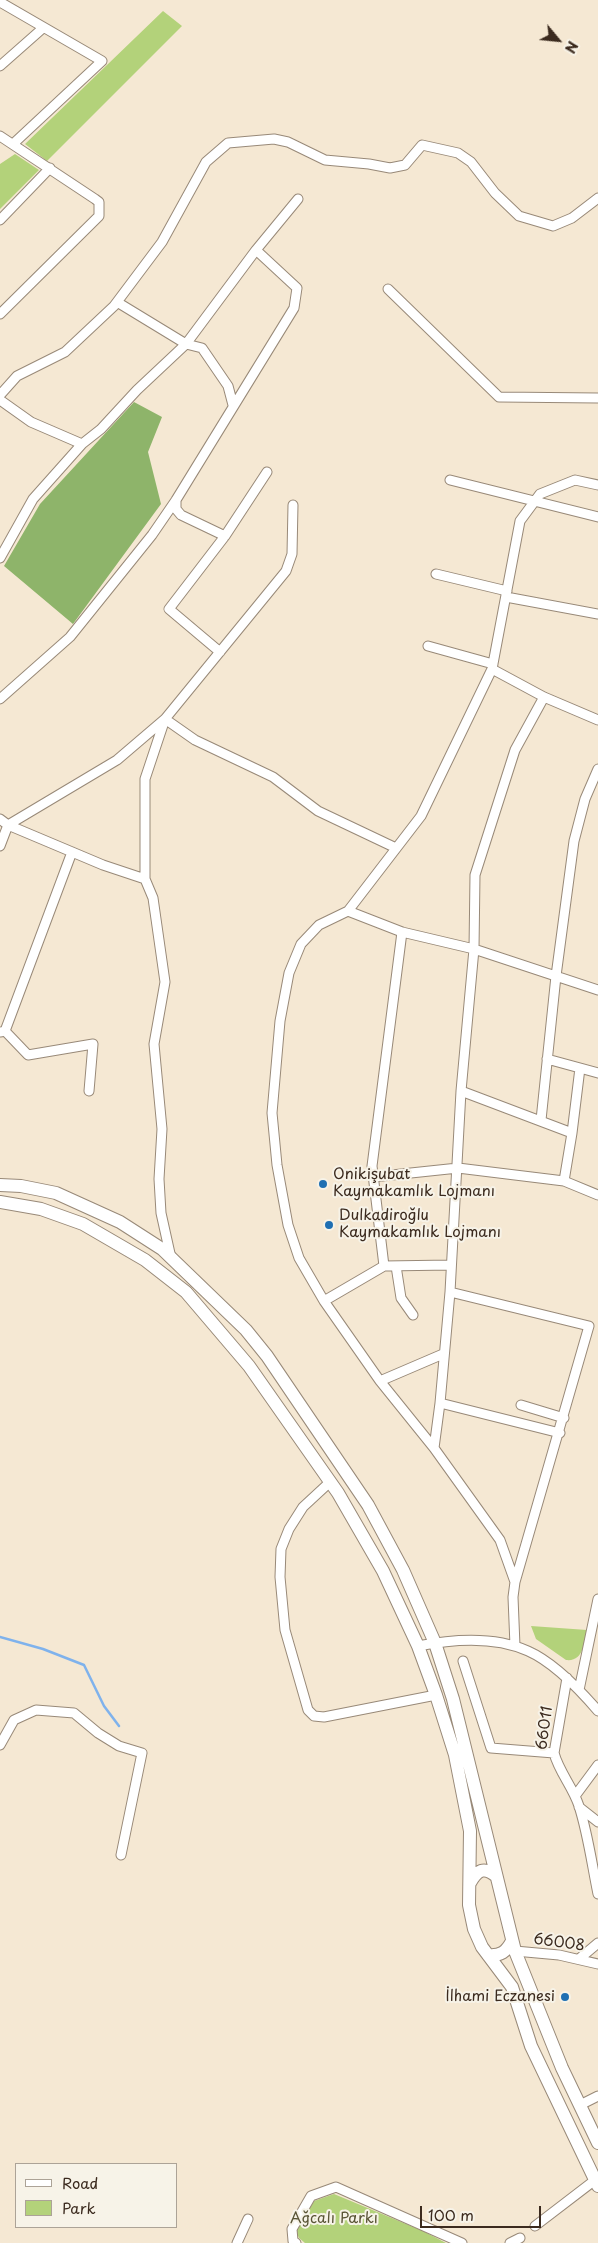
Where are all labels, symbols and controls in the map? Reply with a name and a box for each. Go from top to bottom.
north arrow [533,15,583,65]
text: N [560,37,584,57]
place label: Onikişubat Kaymakamlık Lojmanı [333,1166,495,1201]
marker: Onikişubat Kaymakamlık Lojmanı [317,1178,329,1190]
place label: Dulkadiroğlu Kaymakamlık Lojmanı [339,1207,501,1242]
marker: Dulkadiroğlu Kaymakamlık Lojmanı [323,1219,335,1231]
street label: 66011 [533,1705,557,1751]
street label: 66008 [532,1930,586,1956]
place label: İlhami Eczanesi [445,1988,555,2006]
marker: İlhami Eczanesi [559,1991,571,2003]
legend [15,2163,178,2228]
text: Road [62,2171,98,2194]
text: Park [62,2196,96,2219]
scale bar [423,2196,544,2228]
text: 100 m [428,2203,474,2226]
park label: Ağcalı Parkı [290,2210,378,2228]

